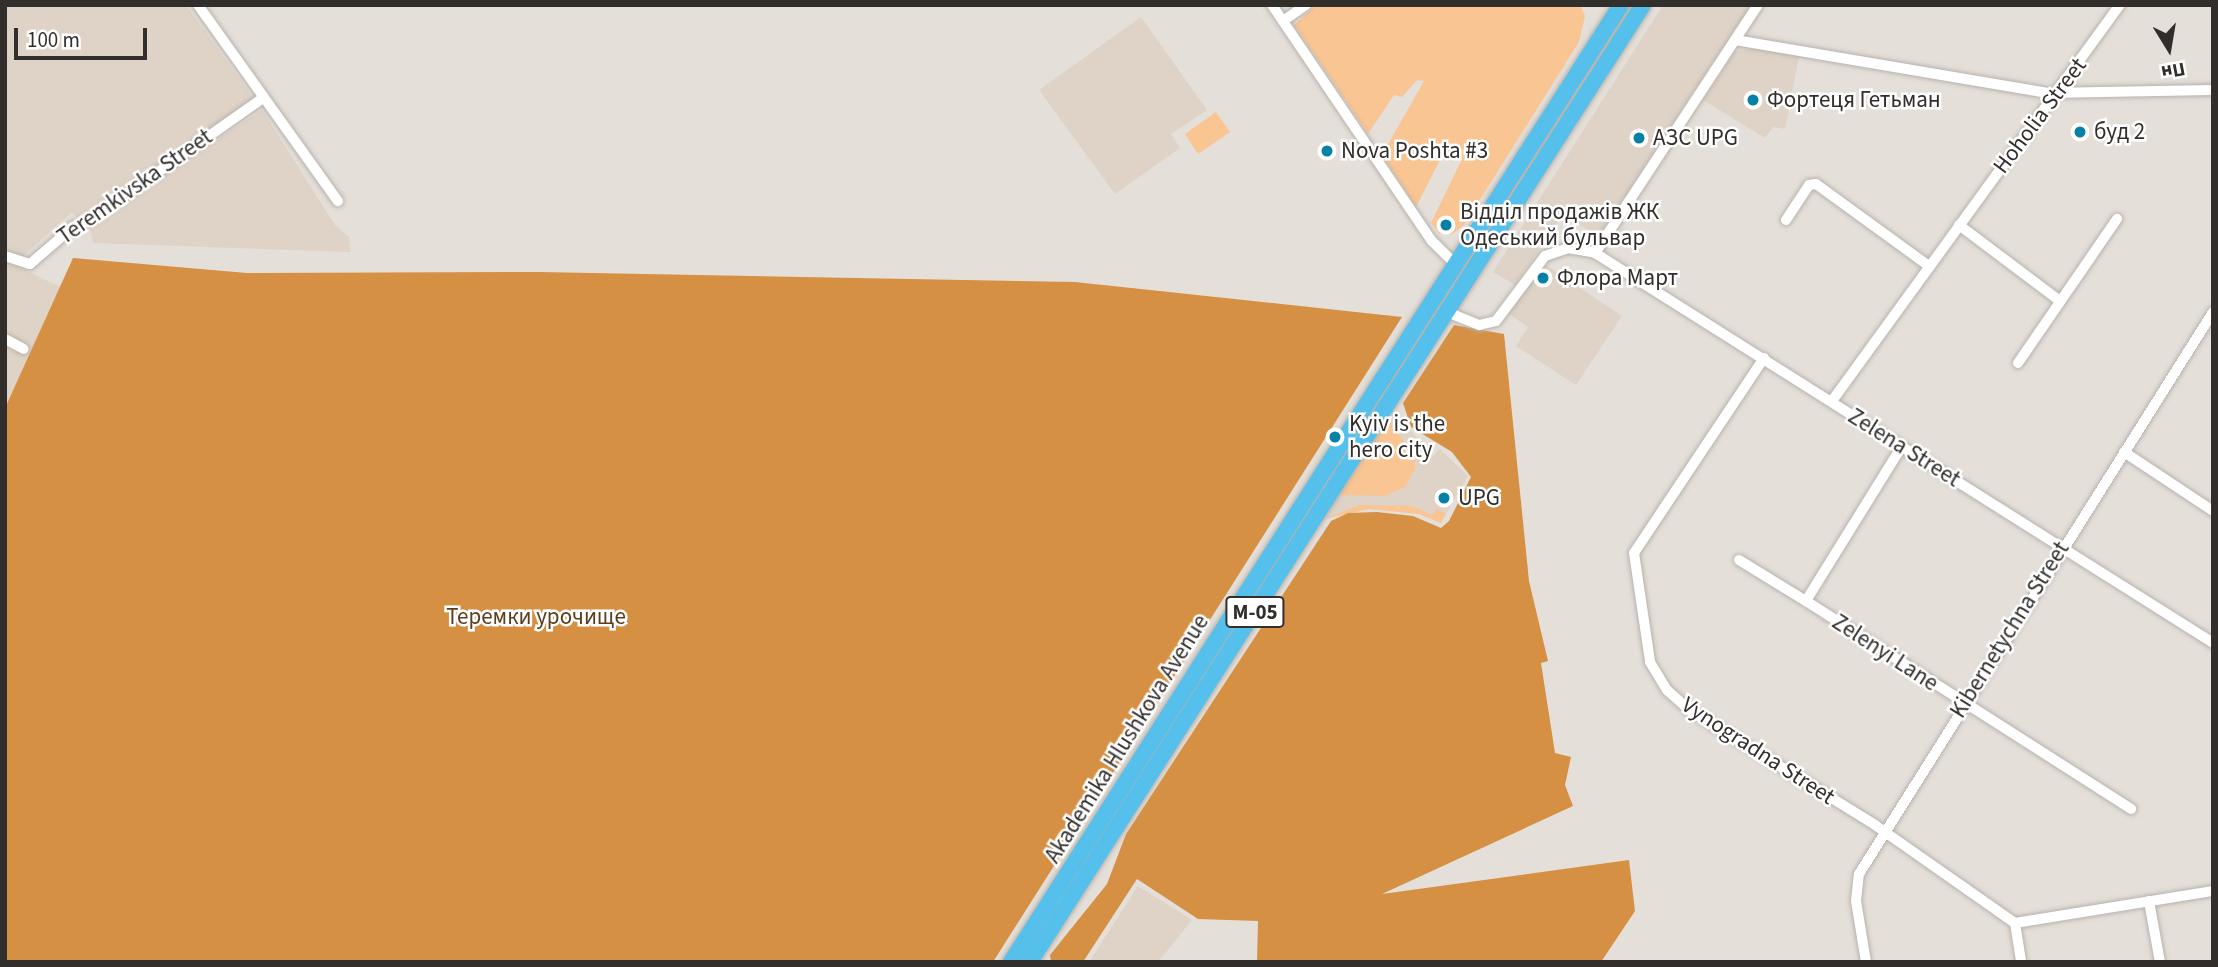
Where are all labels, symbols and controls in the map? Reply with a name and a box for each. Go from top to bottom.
scale bar [18,14,150,58]
north arrow [2134,14,2204,84]
text: 100 m [27,25,80,55]
street label: Hoholia Street [1988,53,2092,179]
text: Пн [2159,55,2187,86]
place label: Фортеця Гетьман [1767,86,1941,114]
marker: Фортеця Гетьман [1745,92,1761,108]
place label: буд 2 [2094,118,2145,146]
street label: Teremkivska Street [52,123,218,251]
place label: АЗС UPG [1653,124,1738,152]
marker: буд 2 [2072,124,2088,140]
marker: АЗС UPG [1631,130,1647,146]
place label: Nova Poshta #3 [1341,137,1488,165]
marker: Nova Poshta #3 [1319,143,1335,159]
place label: Відділ продажів ЖК Одеський бульвар [1460,198,1659,252]
marker: Відділ продажів ЖК Одеський бульвар [1438,217,1454,233]
place label: Флора Март [1557,264,1678,292]
marker: Флора Март [1535,270,1551,286]
street label: Zelena Street [1843,403,1965,493]
place label: Kyiv is the hero city [1349,410,1445,464]
marker: Kyiv is the hero city [1327,429,1343,445]
place label: UPG [1458,484,1500,512]
marker: UPG [1436,490,1452,506]
street label: Kibernetychna Street [1945,537,2075,723]
road number: М-05 [1225,594,1285,630]
park label: Теремки урочище [446,603,626,631]
street label: Zelenyi Lane [1827,608,1943,698]
street label: Akademika Hlushkova Avenue [1039,610,1215,868]
street label: Vynogradna Street [1676,691,1840,811]

